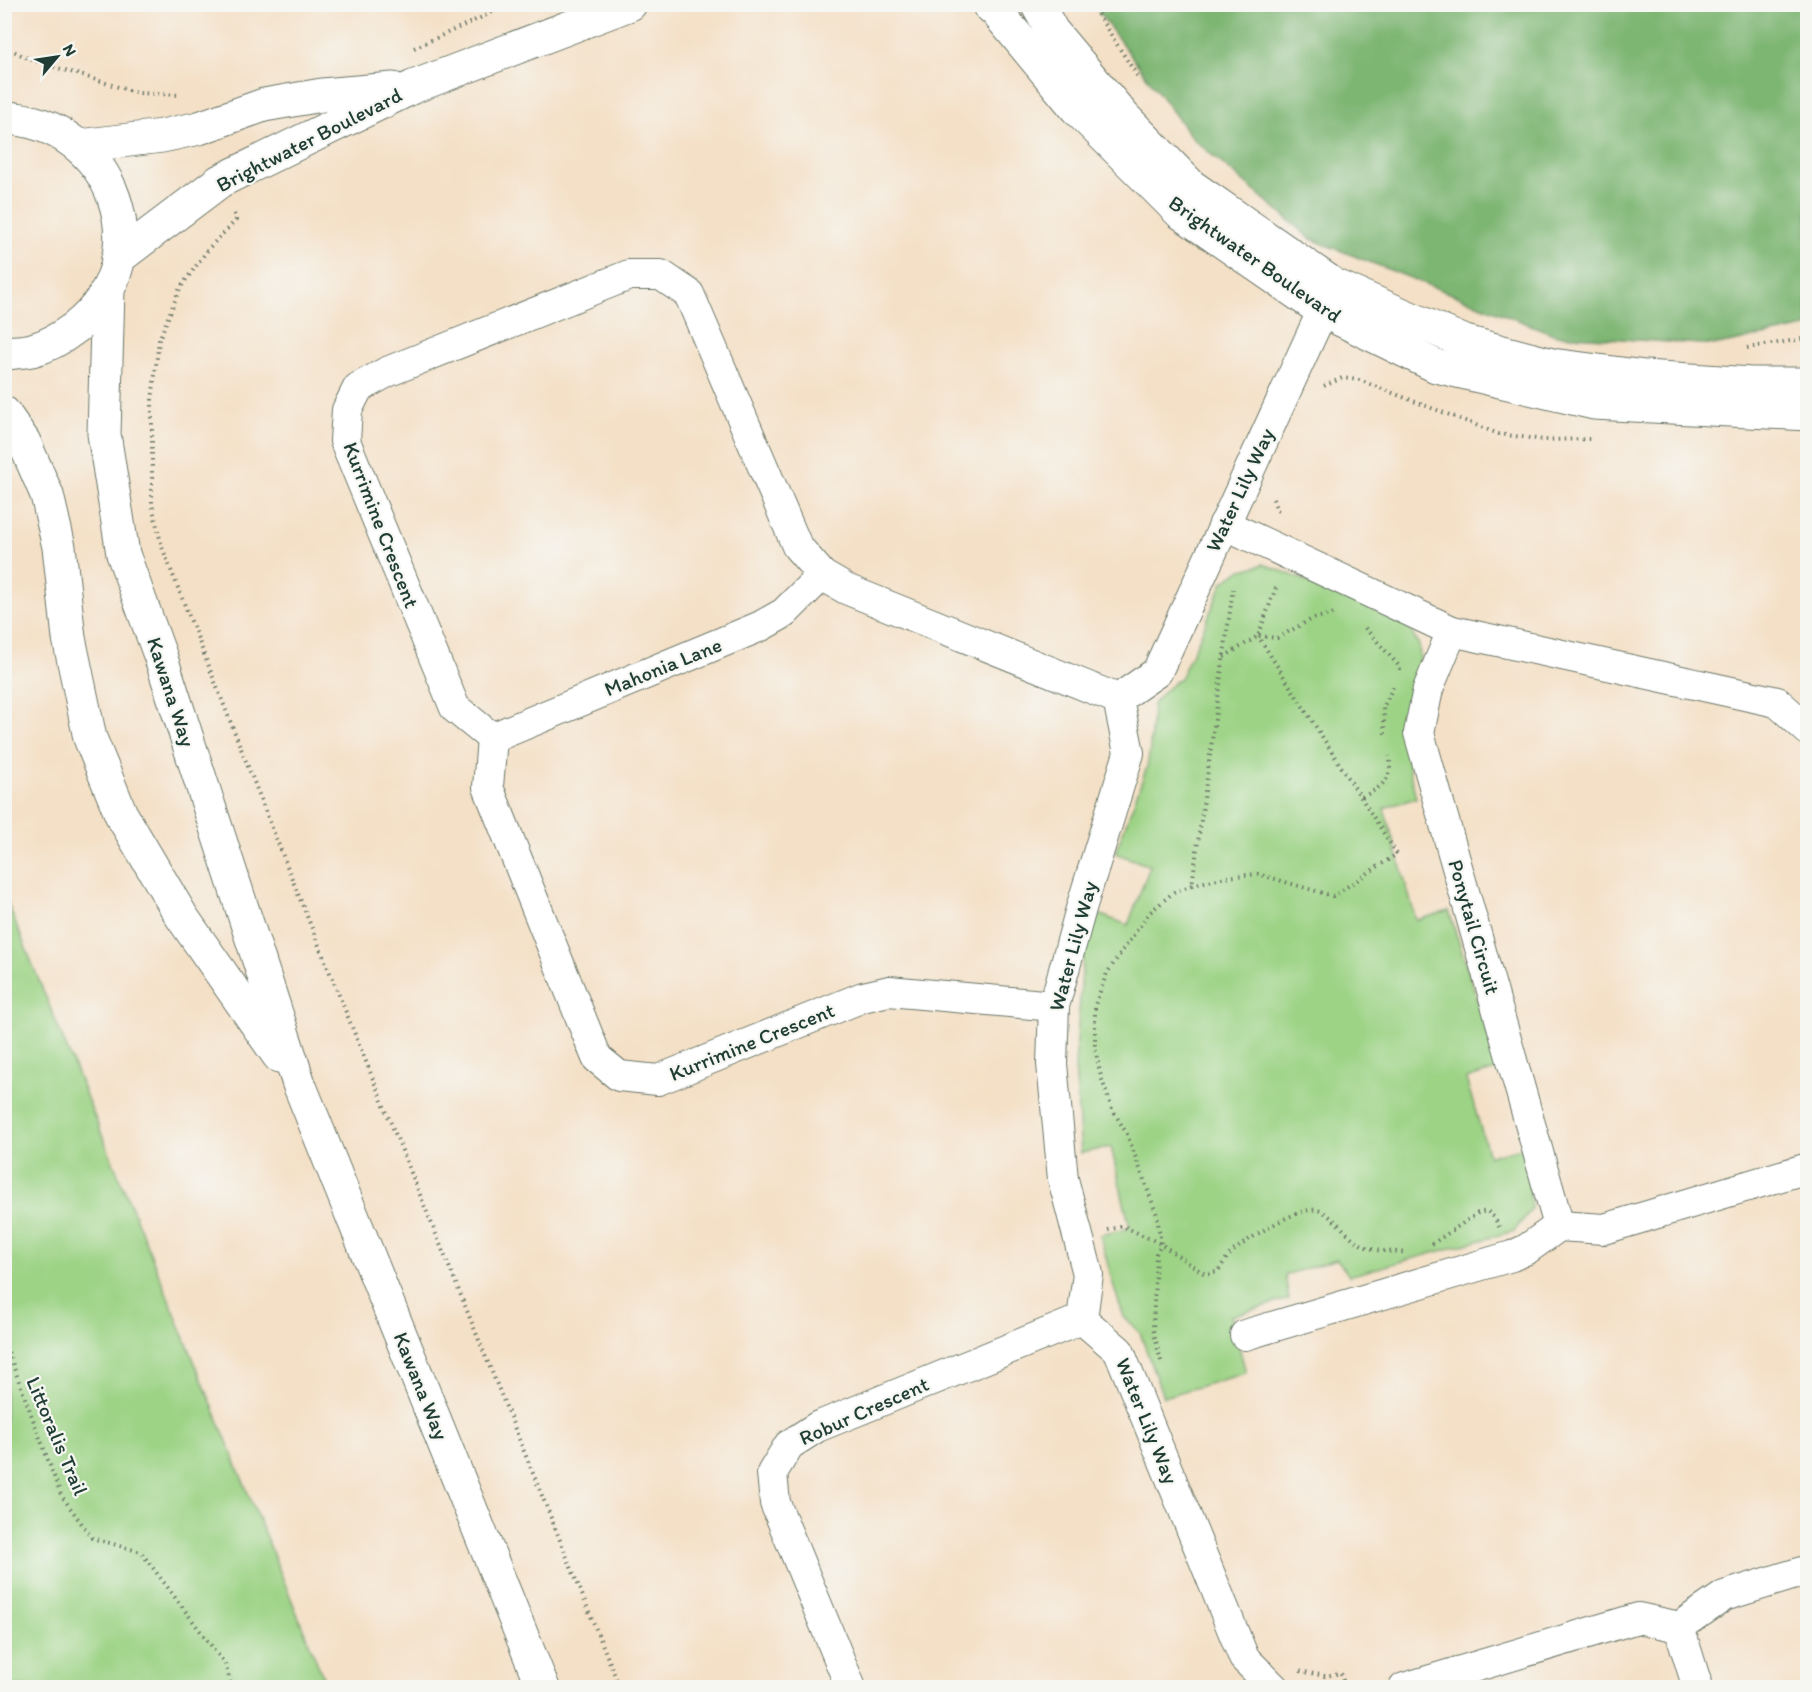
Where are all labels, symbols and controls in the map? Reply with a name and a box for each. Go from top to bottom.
north arrow [27,27,87,87]
text: N [59,41,81,59]
street label: Brightwater Boulevard [212,82,406,197]
street label: Brightwater Boulevard [1164,190,1346,328]
street label: Water Lily Way [1200,424,1279,556]
street label: Kurrimine Crescent [338,438,425,611]
street label: Mahonia Lane [600,632,725,701]
street label: Kawana Way [142,634,201,750]
street label: Ponytail Circuit [1443,856,1506,997]
street label: Water Lily Way [1043,878,1102,1014]
street label: Kurrimine Crescent [666,997,838,1086]
street label: Kawana Way [389,1328,454,1443]
street label: Water Lily Way [1111,1354,1184,1488]
street label: Robur Crescent [795,1371,932,1450]
street label: Littoralis Trail [21,1373,94,1499]

